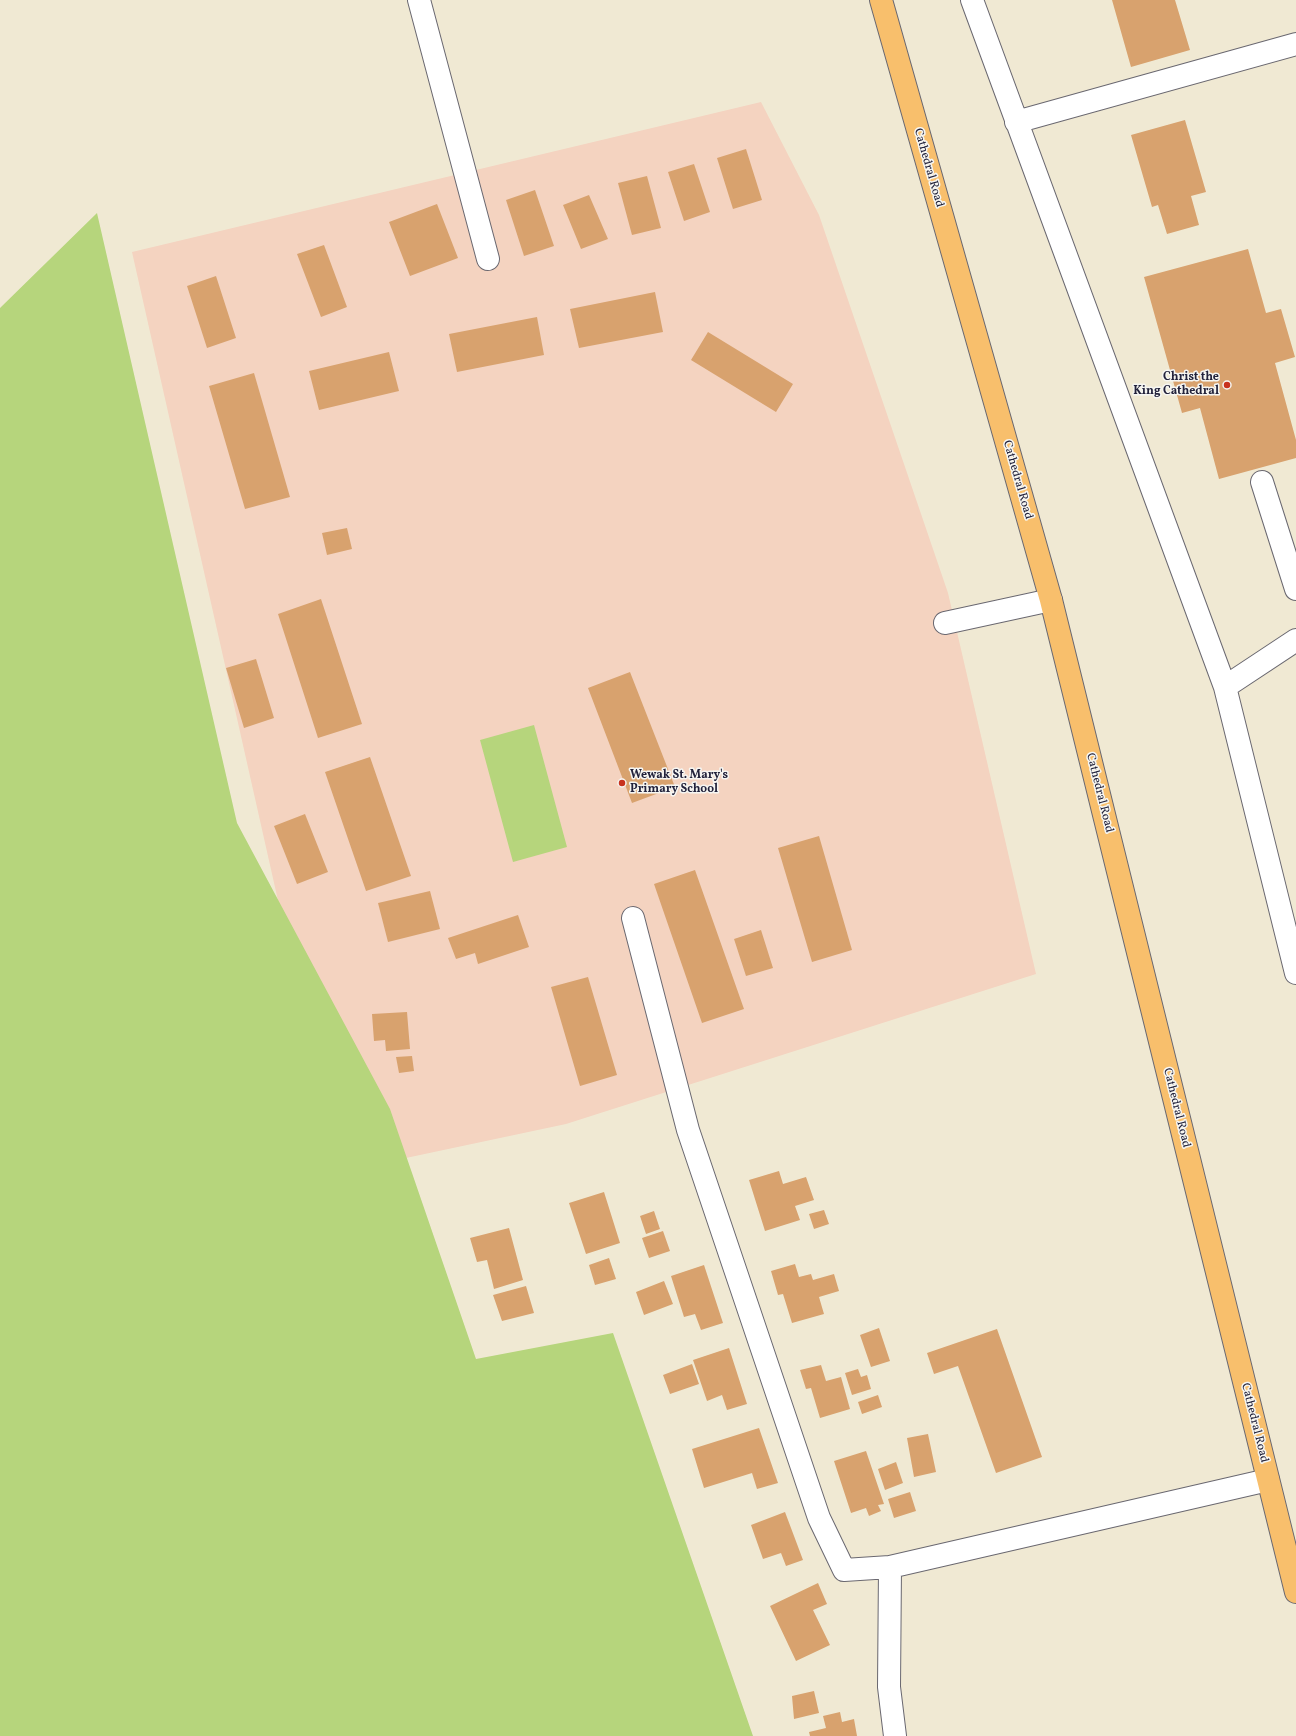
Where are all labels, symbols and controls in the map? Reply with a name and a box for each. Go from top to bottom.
street label: Cathedral Road [910,127,946,209]
place label: Christ the King Cathedral [1133,371,1219,399]
marker: Christ the King Cathedral [1222,380,1232,390]
street label: Cathedral Road [999,439,1035,521]
street label: Cathedral Road [1082,752,1116,834]
place label: Wewak St. Mary's Primary School [630,769,728,797]
marker: Wewak St. Mary's Primary School [617,778,627,788]
street label: Cathedral Road [1159,1067,1193,1149]
street label: Cathedral Road [1237,1382,1271,1464]

